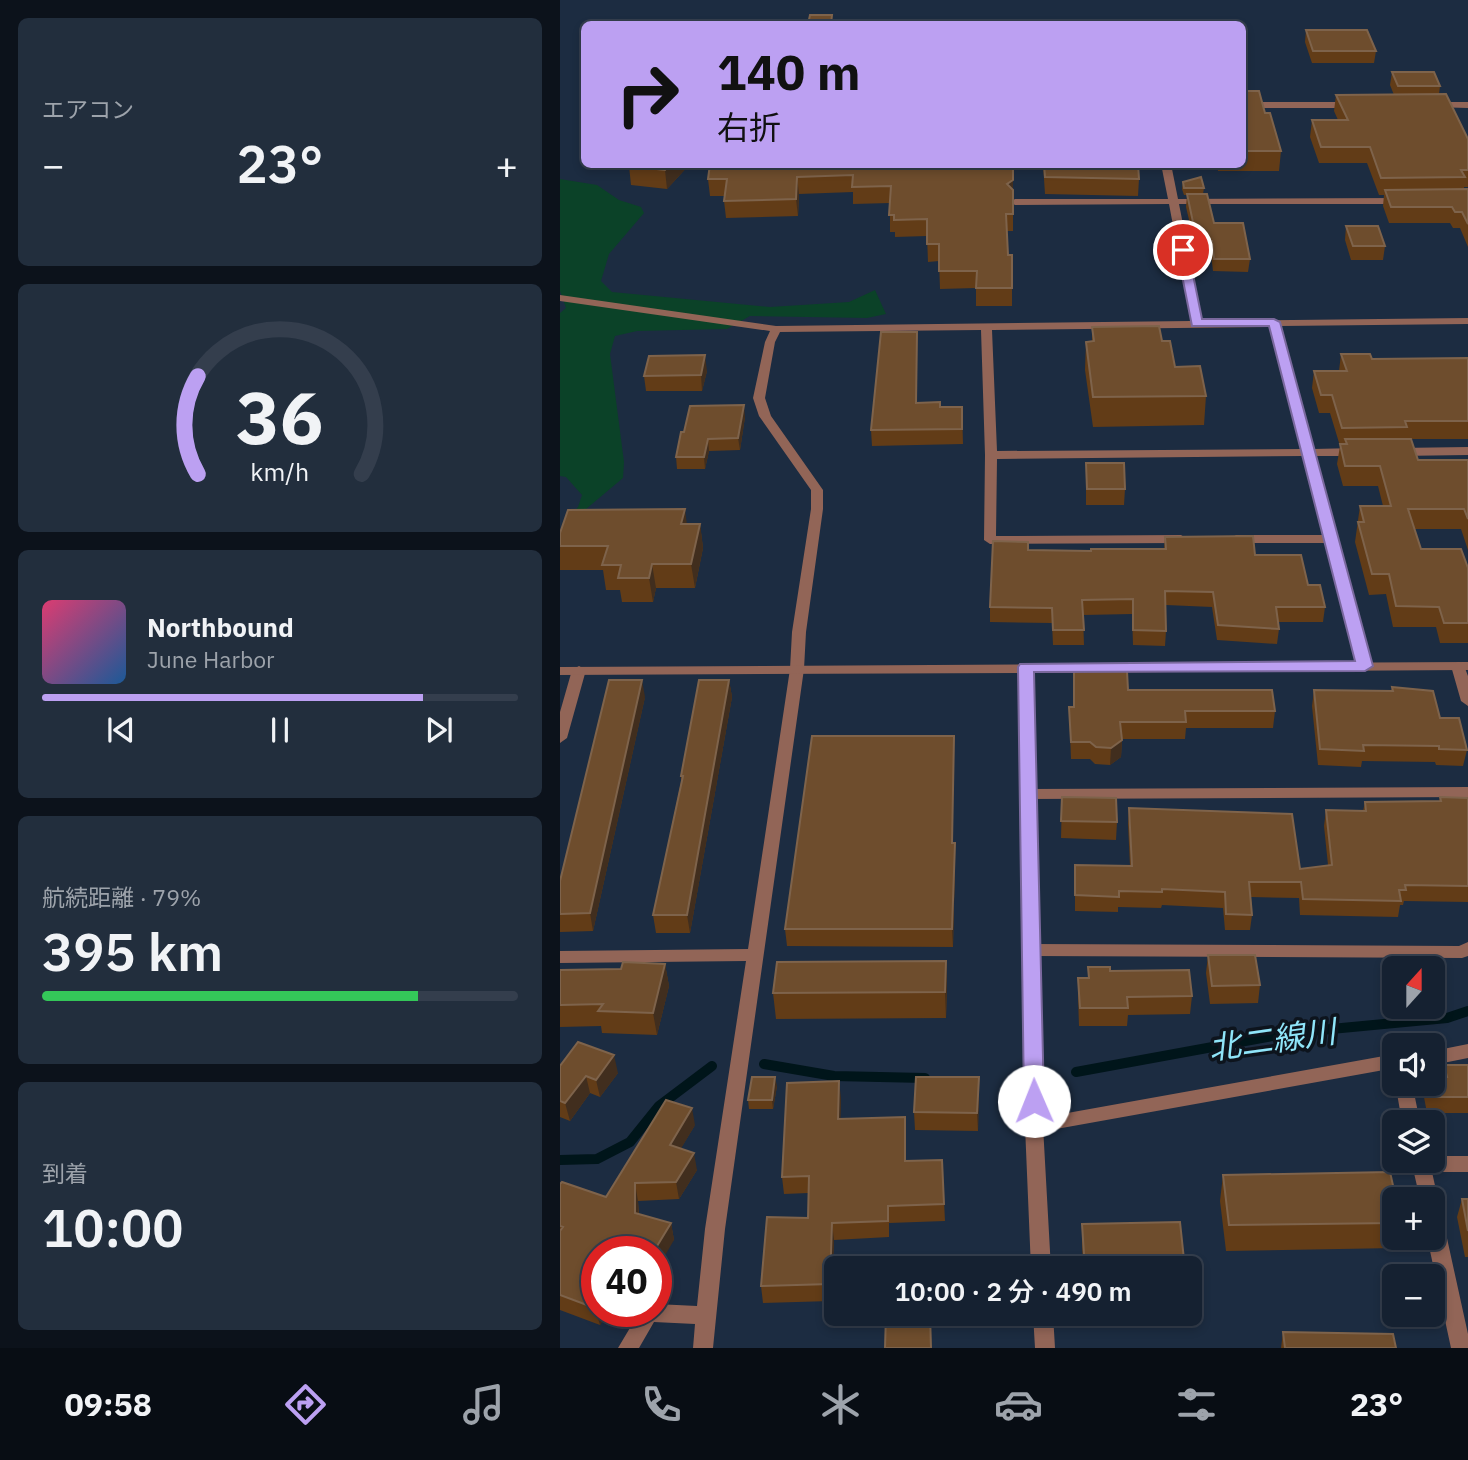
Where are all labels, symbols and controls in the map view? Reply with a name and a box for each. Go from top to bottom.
text: 140 m [717,40,861,103]
icon: right [602,49,693,140]
text: エアコン [42,94,134,124]
text: 右折 [717,106,781,148]
text: 23° [237,130,323,197]
text: − [42,140,65,189]
text: + [495,140,518,189]
pin [1153,220,1213,280]
icon: arrive [1164,231,1202,269]
text: 36 [236,369,324,464]
text: km/h [251,455,309,488]
text: Northbound [147,610,294,644]
text: June Harbor [147,644,275,674]
icon: previous [102,711,140,749]
icon: pause [261,711,299,749]
icon: next [420,711,458,749]
text: 航続距離 · 79% [42,882,201,912]
text: 395 km [42,918,223,985]
north arrow [1382,956,1446,1018]
map controls [1382,956,1445,1327]
water label: 北二線川 [1206,1009,1341,1069]
button: sound [1382,1033,1445,1096]
position arrow [997,1064,1071,1138]
button: layers [1382,1110,1445,1173]
text: 到着 [42,1158,88,1188]
button: + [1382,1187,1445,1250]
text: 10:00 [42,1194,183,1261]
speed limit sign: 40 [581,1236,672,1327]
button: − [1382,1264,1445,1327]
text: 10:00 · 2 分 · 490 m [894,1274,1132,1308]
icon: directions [281,1380,330,1429]
icon: music [459,1380,508,1429]
icon: phone [637,1380,686,1429]
icon: climate [816,1380,865,1429]
icon: car [994,1380,1043,1429]
icon: filters [1172,1380,1221,1429]
text: 09:58 [65,1383,152,1425]
text: 23° [1350,1383,1403,1425]

